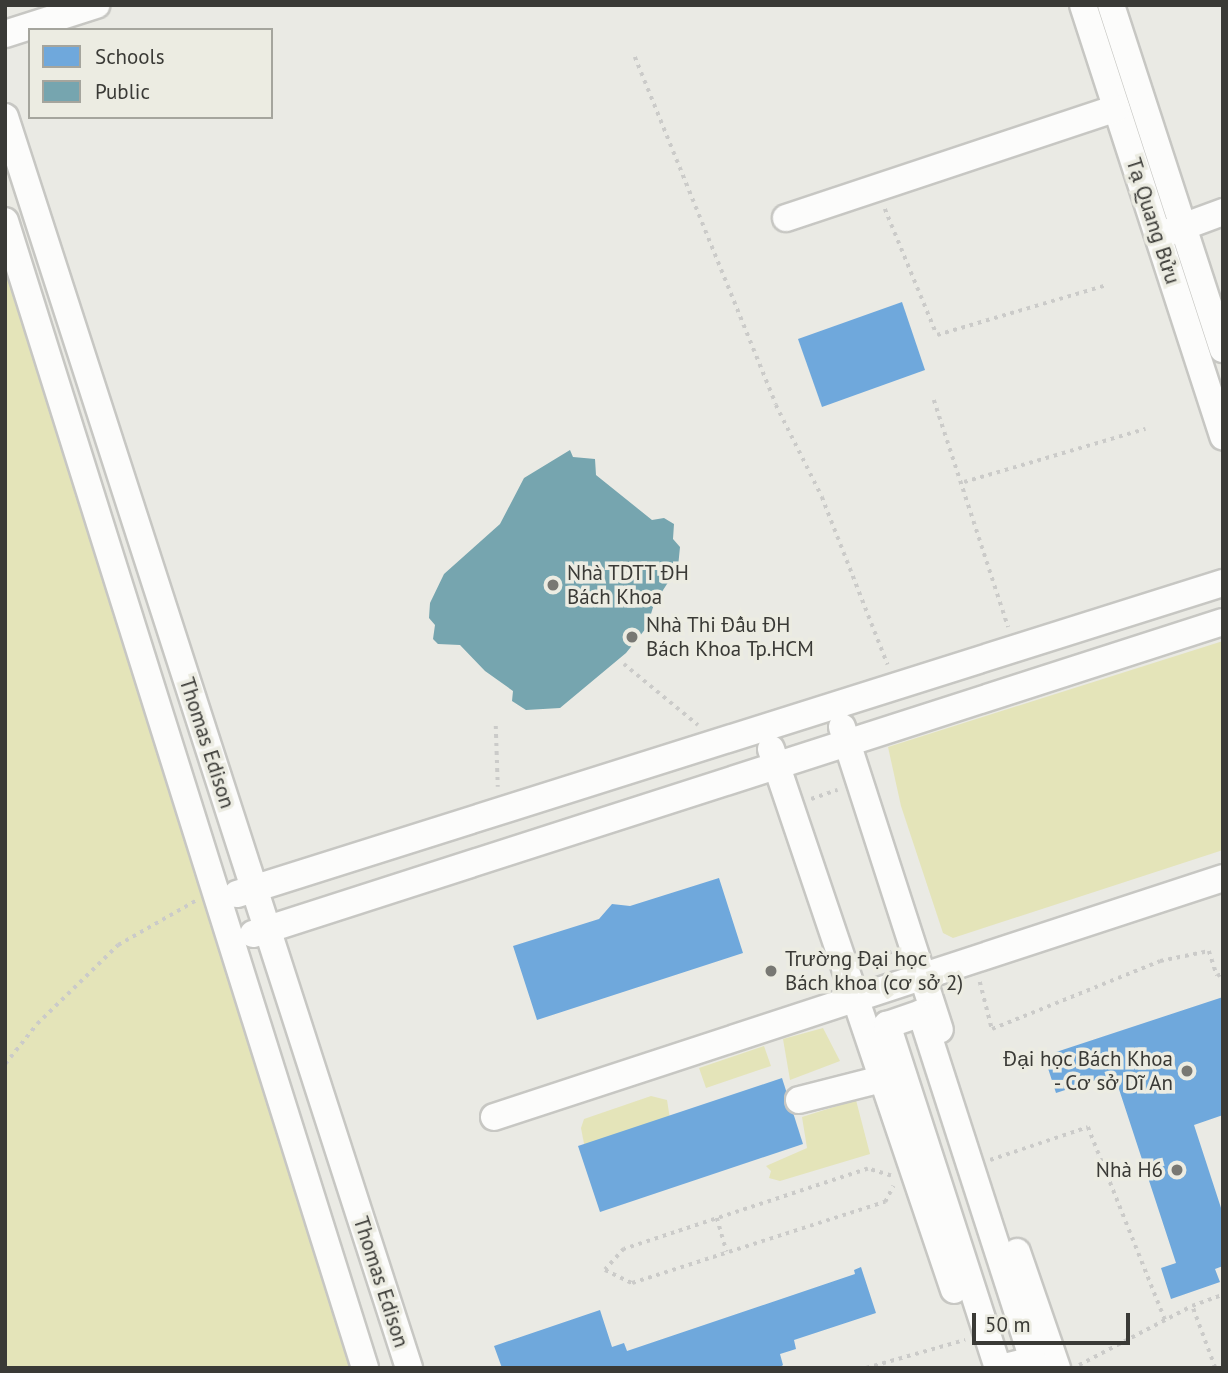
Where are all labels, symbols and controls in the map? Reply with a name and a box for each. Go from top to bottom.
legend [28,28,273,119]
text: Schools [95,43,165,70]
text: Public [95,78,150,105]
street label: Tạ Quang Bửu [1121,155,1185,287]
place label: Nhà TDTT ĐH Bách Khoa [567,560,690,610]
marker: Nhà TDTT ĐH Bách Khoa [545,577,561,593]
place label: Nhà Thi Đấu ĐH Bách Khoa Tp.HCM [646,612,815,662]
marker: Nhà Thi Đấu ĐH Bách Khoa Tp.HCM [624,629,640,645]
street label: Thomas Edison [174,674,240,812]
place label: Trường Đại học Bách khoa (cơ sở 2) [785,946,963,996]
marker: Trường Đại học Bách khoa (cơ sở 2) [763,963,779,979]
place label: Đại học Bách Khoa - Cơ sở Dĩ An [1003,1046,1173,1096]
marker: Đại học Bách Khoa - Cơ sở Dĩ An [1179,1063,1195,1079]
place label: Nhà H6 [1096,1157,1163,1183]
marker: Nhà H6 [1169,1162,1185,1178]
street label: Thomas Edison [348,1213,414,1351]
scale bar [976,1300,1134,1344]
text: 50 m [985,1311,1031,1338]

